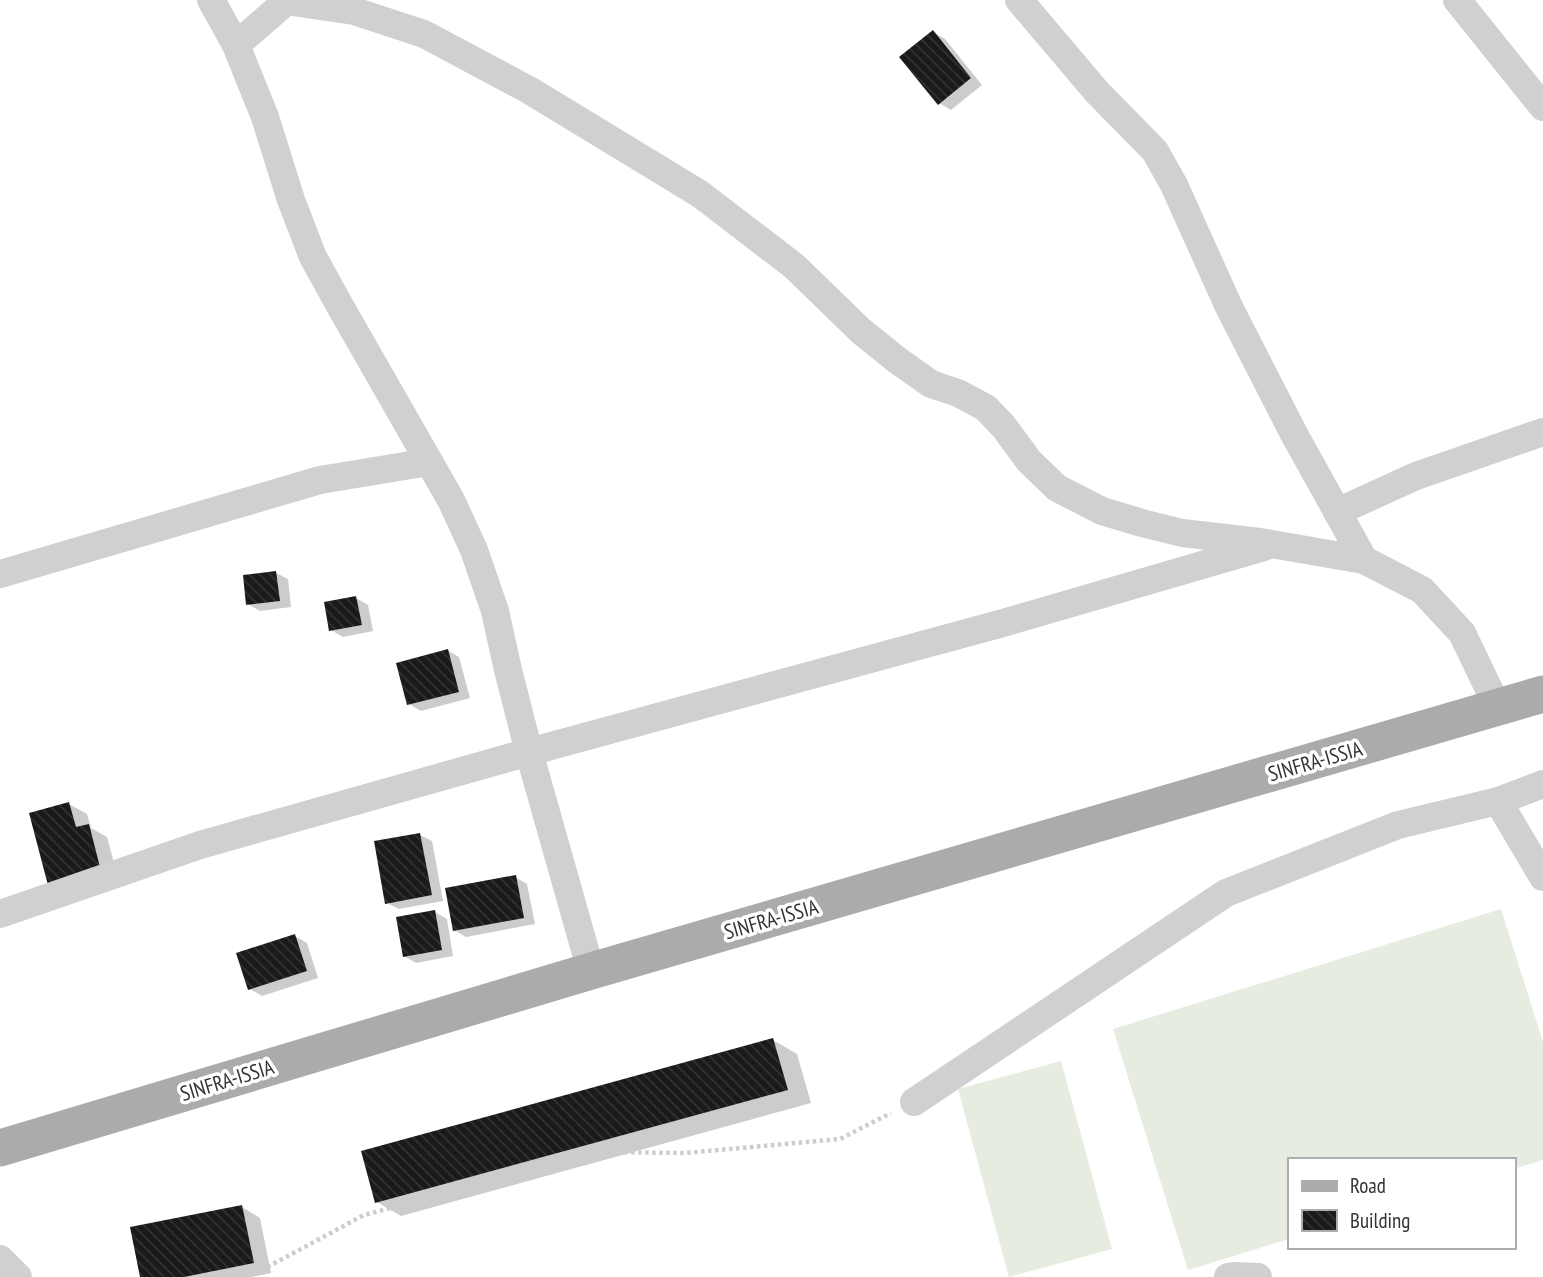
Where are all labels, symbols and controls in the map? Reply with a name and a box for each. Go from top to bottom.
street label: SINFRA-ISSIA [1265,735,1365,787]
street label: SINFRA-ISSIA [721,893,821,945]
street label: SINFRA-ISSIA [177,1053,277,1107]
legend [1288,1158,1515,1249]
text: Road [1350,1172,1386,1199]
text: Building [1350,1207,1410,1234]

